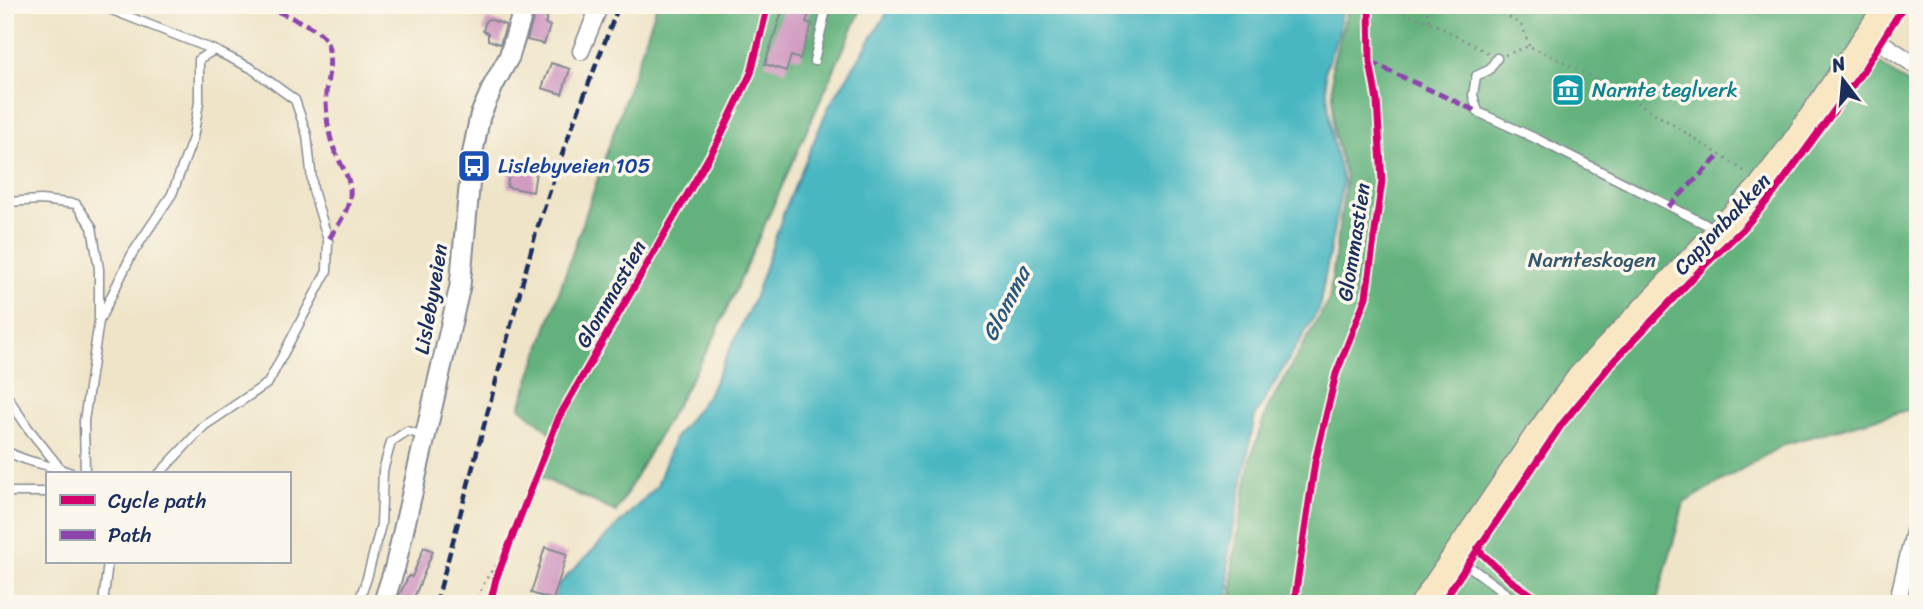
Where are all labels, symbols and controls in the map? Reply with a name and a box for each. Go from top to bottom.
north arrow [1808,46,1878,116]
text: N [1827,46,1850,82]
museum icon: Narnte teglverk [1549,71,1587,109]
place label: Narnte teglverk [1592,71,1738,109]
bus stop icon: Lislebyveien 105 [455,147,493,185]
place label: Lislebyveien 105 [498,147,651,185]
street label: Capjonbakken [1664,163,1780,285]
street label: Glommastien [1326,180,1382,304]
street label: Glommastien [565,233,657,355]
street label: Lislebyveien [403,241,459,357]
park label: Narnteskogen [1528,241,1656,279]
water label: Glomma [970,256,1044,349]
legend [46,472,290,564]
text: Cycle path [108,482,207,520]
text: Path [108,516,151,554]

